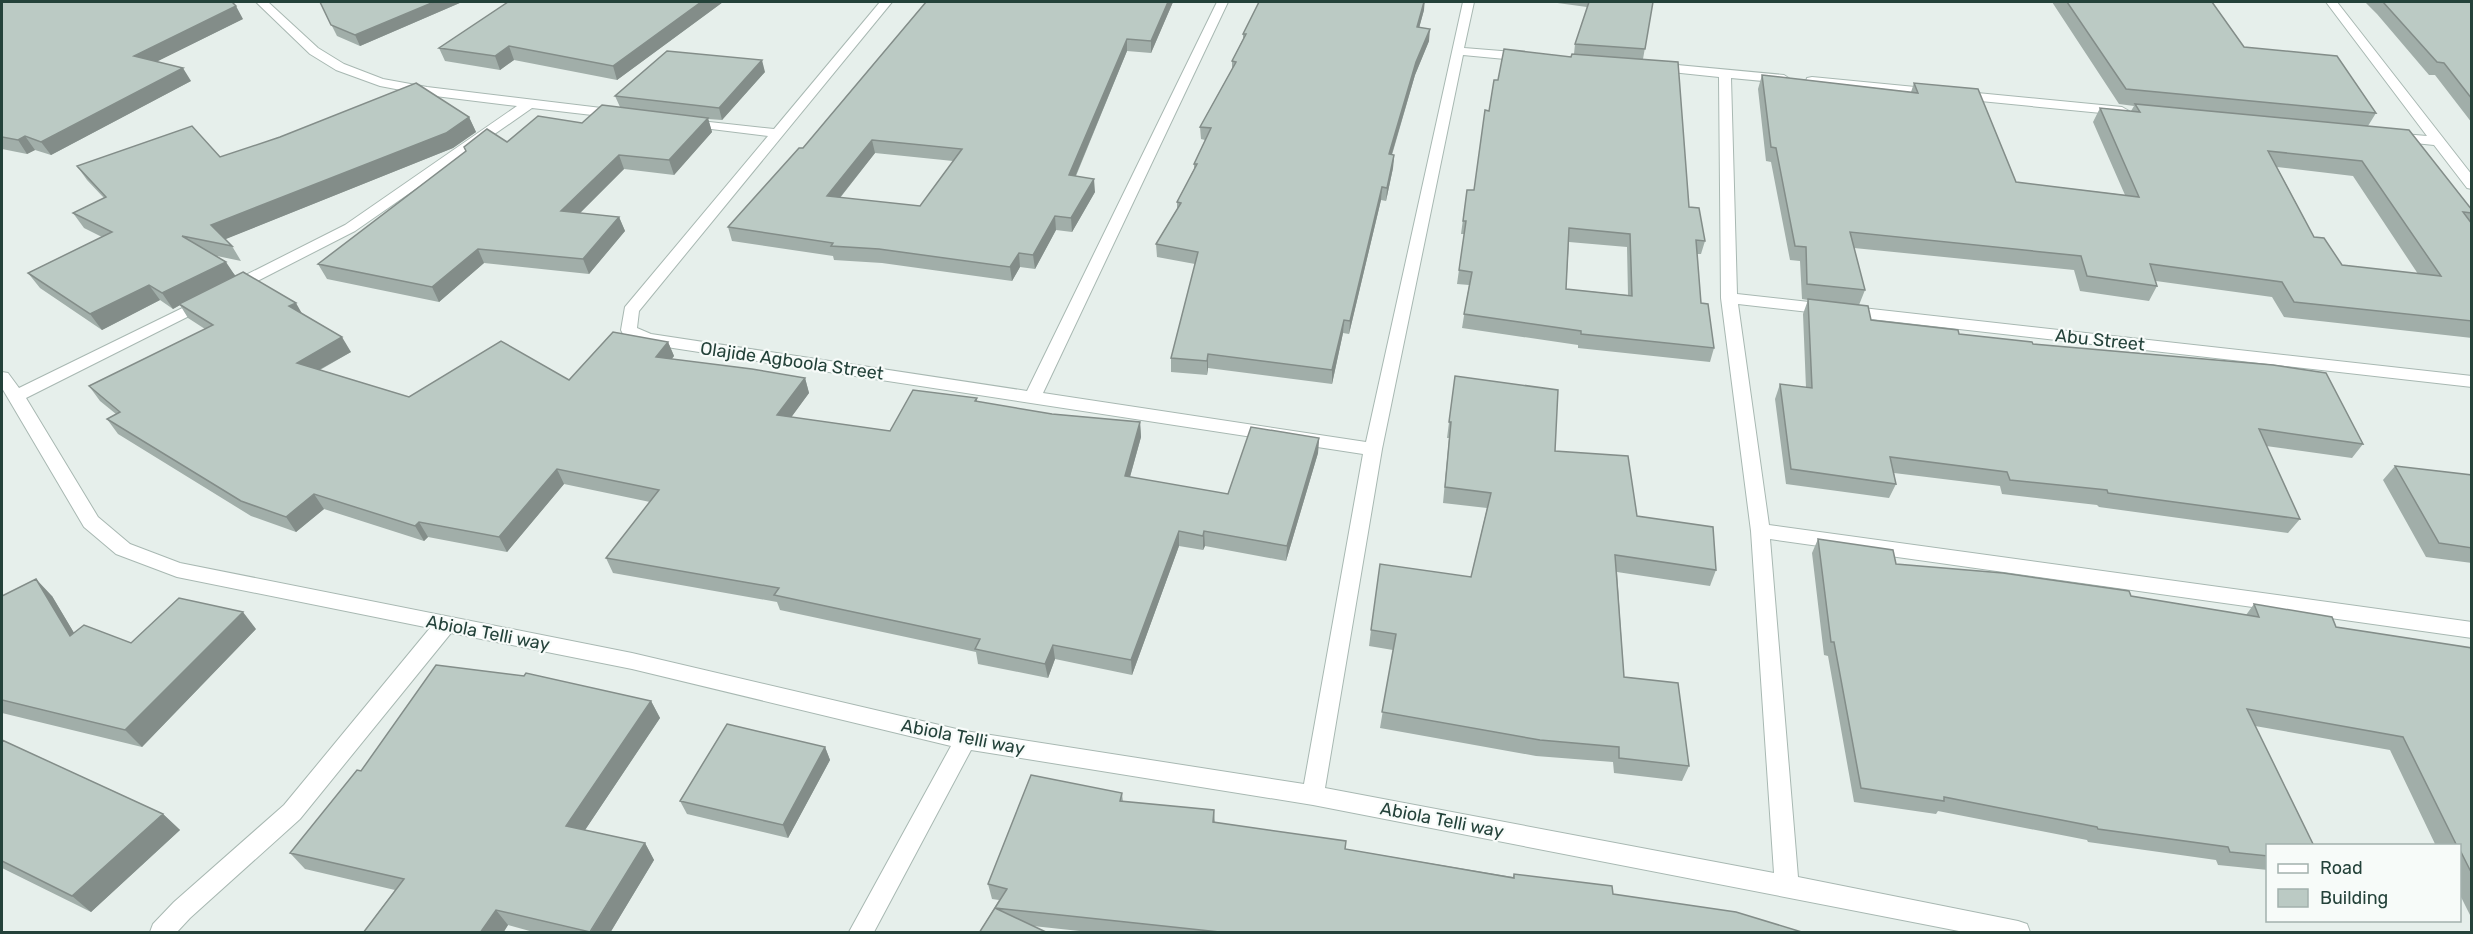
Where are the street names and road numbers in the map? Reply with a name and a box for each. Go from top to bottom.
street label: Abu Street [2054,324,2146,356]
street label: Olajide Agboola Street [699,337,885,385]
street label: Abiola Telli way [424,610,552,656]
street label: Abiola Telli way [899,714,1027,760]
street label: Abiola Telli way [1378,797,1506,843]

